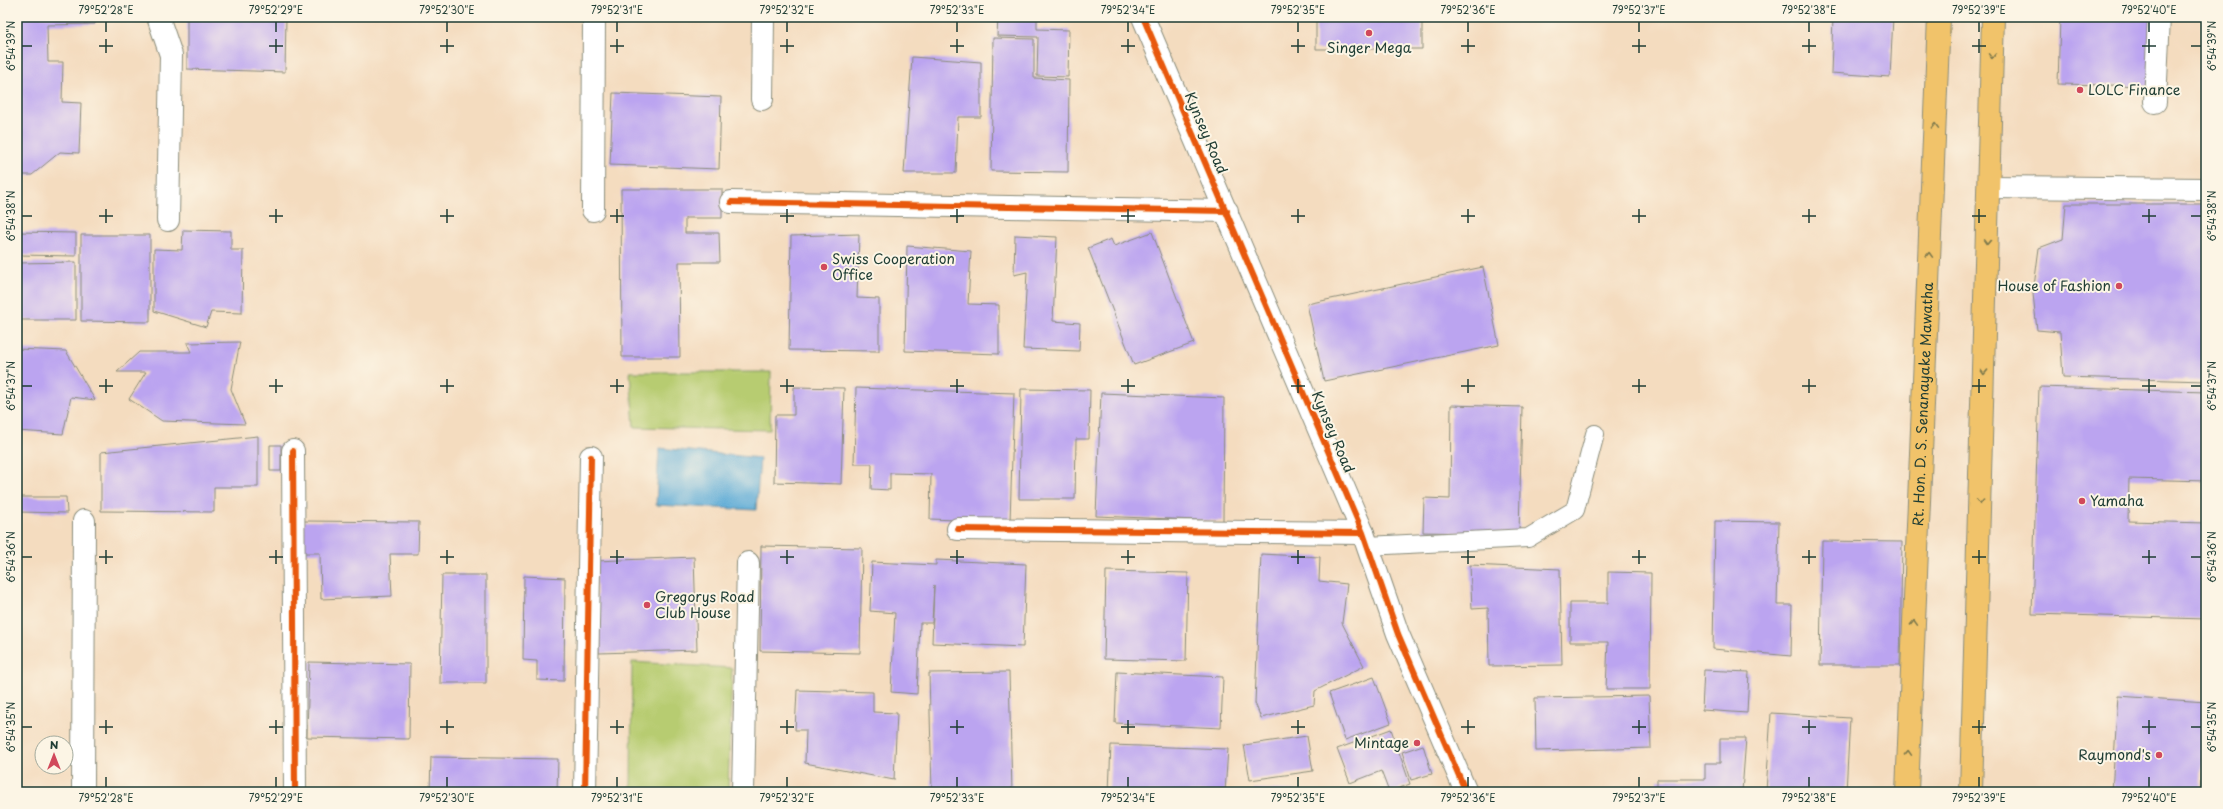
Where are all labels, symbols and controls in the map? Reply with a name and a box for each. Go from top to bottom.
text: 79°52'28"E [79,2,133,17]
text: 79°52'29"E [249,2,303,17]
text: 79°52'30"E [419,2,475,17]
text: 79°52'31"E [591,2,643,17]
text: 79°52'32"E [760,2,814,17]
text: 79°52'33"E [930,2,984,17]
text: 79°52'34"E [1101,2,1155,17]
text: 79°52'35"E [1271,2,1325,17]
text: 79°52'36"E [1441,2,1495,17]
text: 79°52'37"E [1612,2,1666,17]
text: 79°52'38"E [1782,2,1836,17]
text: 79°52'39"E [1952,2,2006,17]
text: 79°52'40"E [2121,2,2177,17]
text: 6°54'39"N [3,21,18,71]
text: 6°54'39"N [2204,21,2219,71]
marker: Singer Mega [1364,28,1374,38]
place label: Singer Mega [1327,37,1412,58]
one-way arrow [1988,53,1996,59]
place label: LOLC Finance [2088,79,2181,100]
marker: LOLC Finance [2075,85,2085,95]
street label: Kynsey Road [1180,89,1233,177]
one-way arrow [1930,123,1939,129]
text: 6°54'38"N [3,190,18,242]
text: 6°54'38"N [2204,190,2219,242]
one-way arrow [1983,239,1992,245]
place label: Swiss Cooperation Office [832,248,955,285]
one-way arrow [1925,252,1933,258]
marker: Swiss Cooperation Office [819,262,829,272]
place label: House of Fashion [1997,275,2111,296]
marker: House of Fashion [2114,281,2124,291]
street label: Rt. Hon. D. S. Senanayake Mawatha [1907,282,1938,527]
text: 6°54'37"N [3,361,18,411]
text: 6°54'37"N [2204,361,2219,411]
one-way arrow [1979,369,1988,375]
street label: Kynsey Road [1307,388,1360,476]
place label: Yamaha [2090,490,2144,511]
marker: Yamaha [2077,496,2087,506]
one-way arrow [1975,499,1984,505]
text: 6°54'36"N [3,531,18,583]
text: 6°54'36"N [2204,531,2219,583]
place label: Gregorys Road Club House [655,586,754,623]
marker: Gregorys Road Club House [642,600,652,610]
one-way arrow [1909,620,1918,626]
text: 6°54'35"N [3,701,18,752]
text: 6°54'35"N [2204,701,2219,752]
place label: Mintage [1354,732,1409,753]
north arrow [34,735,74,775]
text: N [50,736,59,753]
marker: Mintage [1412,738,1422,748]
place label: Raymond's [2078,744,2151,765]
one-way arrow [1904,750,1912,756]
marker: Raymond's [2154,750,2164,760]
text: 79°52'28"E [79,790,133,805]
text: 79°52'29"E [249,790,303,805]
text: 79°52'30"E [419,790,475,805]
text: 79°52'31"E [591,790,643,805]
text: 79°52'32"E [760,790,814,805]
text: 79°52'33"E [930,790,984,805]
text: 79°52'34"E [1101,790,1155,805]
text: 79°52'35"E [1271,790,1325,805]
text: 79°52'36"E [1441,790,1495,805]
text: 79°52'37"E [1612,790,1666,805]
text: 79°52'38"E [1782,790,1836,805]
text: 79°52'39"E [1952,790,2006,805]
text: 79°52'40"E [2121,790,2177,805]

